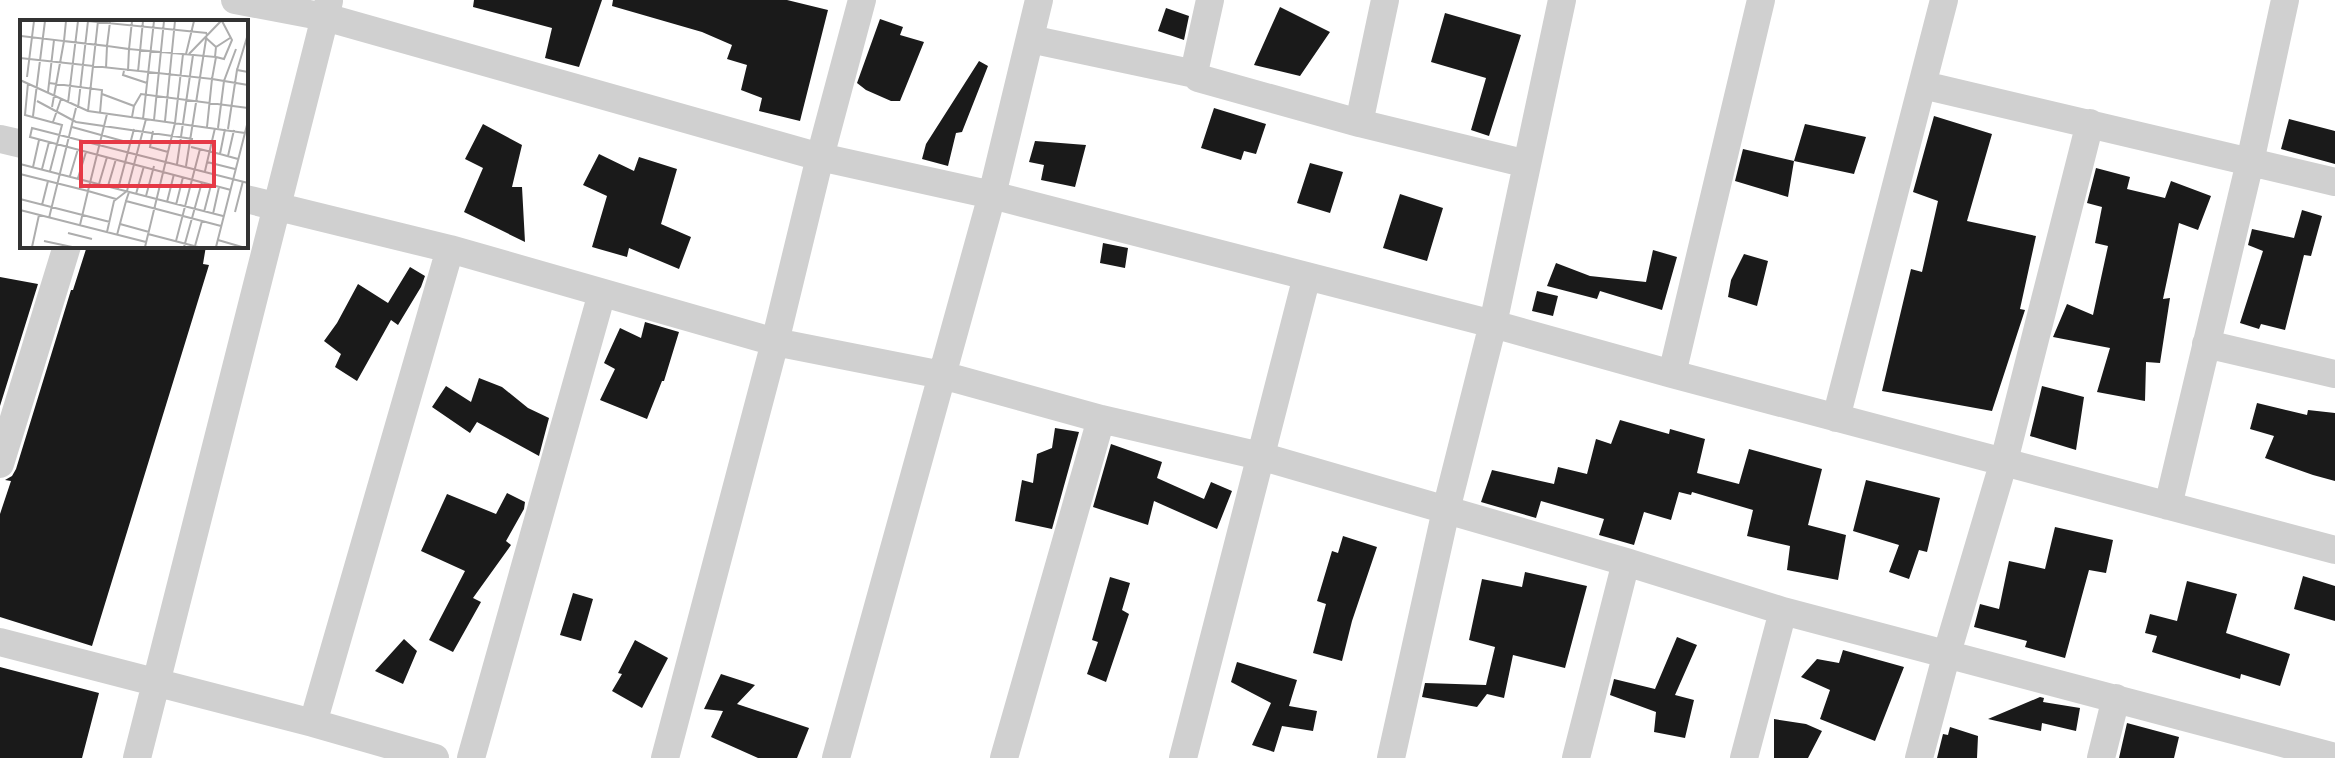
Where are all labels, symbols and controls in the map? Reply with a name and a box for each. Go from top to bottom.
inset map [20,20,248,248]

